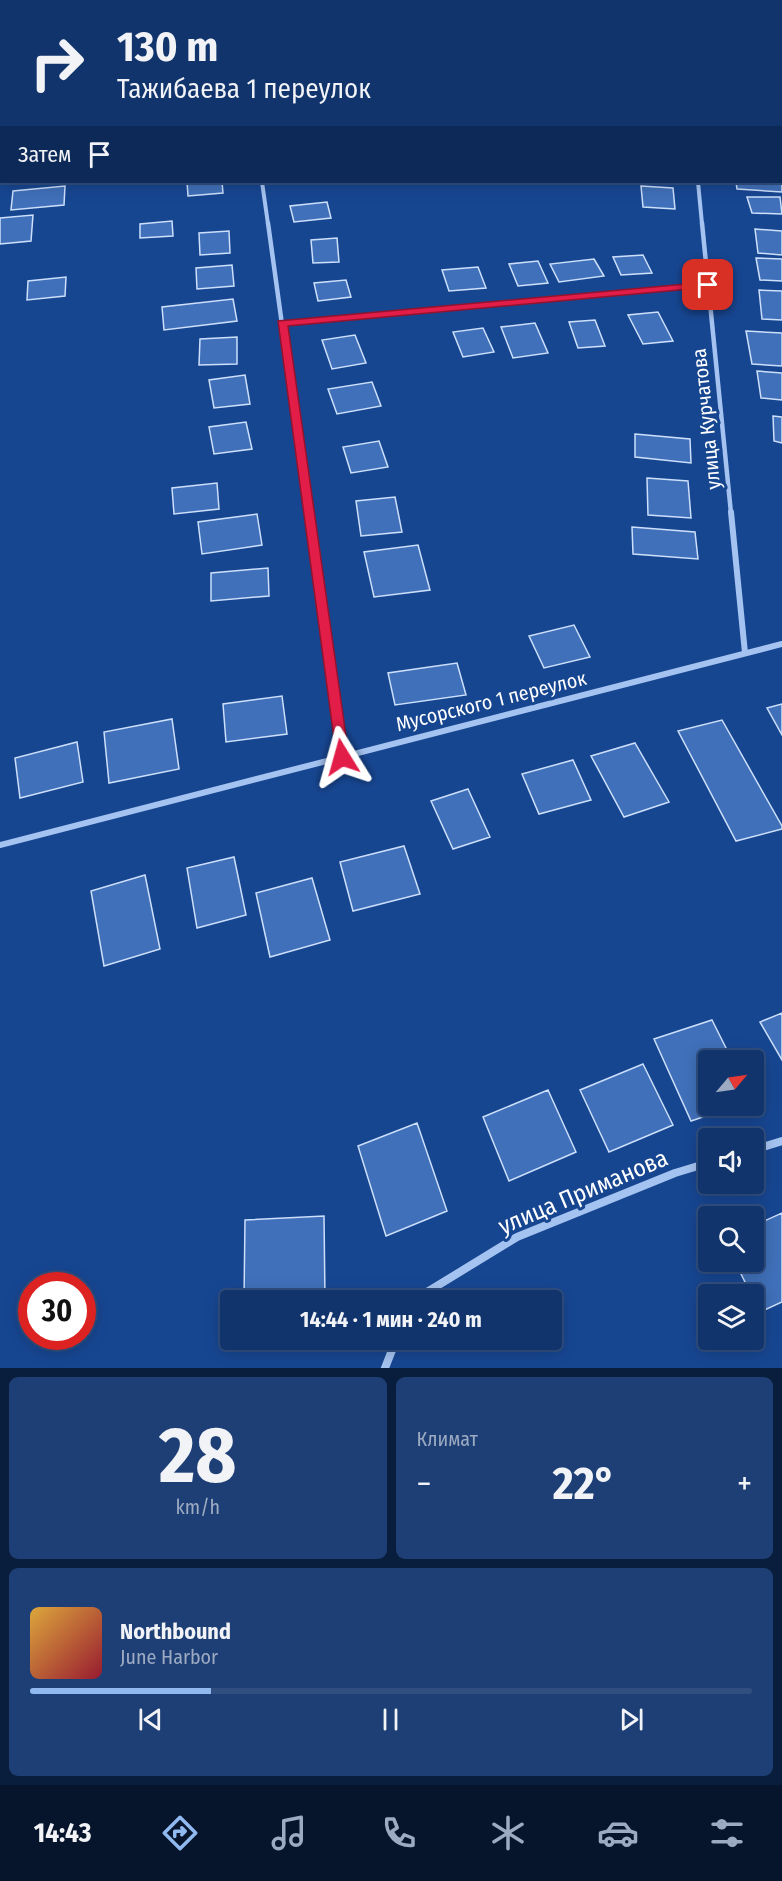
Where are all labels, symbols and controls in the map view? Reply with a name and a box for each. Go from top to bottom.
text: 130 m [117,22,218,72]
icon: right [18,24,96,102]
text: Тажибаева 1 переулок [117,73,371,105]
icon: arrive [83,138,116,171]
text: Затем [18,141,71,168]
pin [682,259,733,310]
icon: arrive [691,268,724,301]
street label: улица Курчатова [687,347,725,491]
street label: Мусорского 1 переулок [393,666,589,736]
position arrow [310,725,374,789]
north arrow [698,1050,764,1116]
map controls [698,1050,764,1350]
button: sound [698,1128,764,1194]
street label: улица Приманова [494,1144,672,1240]
button: search [698,1206,764,1272]
speed limit sign: 30 [18,1272,96,1350]
button: layers [698,1284,764,1350]
text: 14:44 · 1 мин · 240 m [300,1306,482,1333]
text: 28 [159,1409,236,1503]
text: Климат [417,1427,478,1451]
text: 22° [553,1457,616,1511]
text: − [417,1464,431,1504]
text: + [737,1464,752,1504]
text: km/h [175,1495,220,1519]
text: Northbound [120,1618,231,1645]
text: June Harbor [120,1645,218,1669]
icon: previous [134,1703,167,1736]
icon: pause [374,1703,407,1736]
icon: next [615,1703,648,1736]
icon: directions [159,1812,201,1854]
icon: music [268,1812,310,1854]
icon: phone [378,1812,420,1854]
icon: climate [487,1812,529,1854]
icon: car [597,1812,639,1854]
icon: filters [706,1812,748,1854]
text: 14:43 [34,1817,91,1849]

